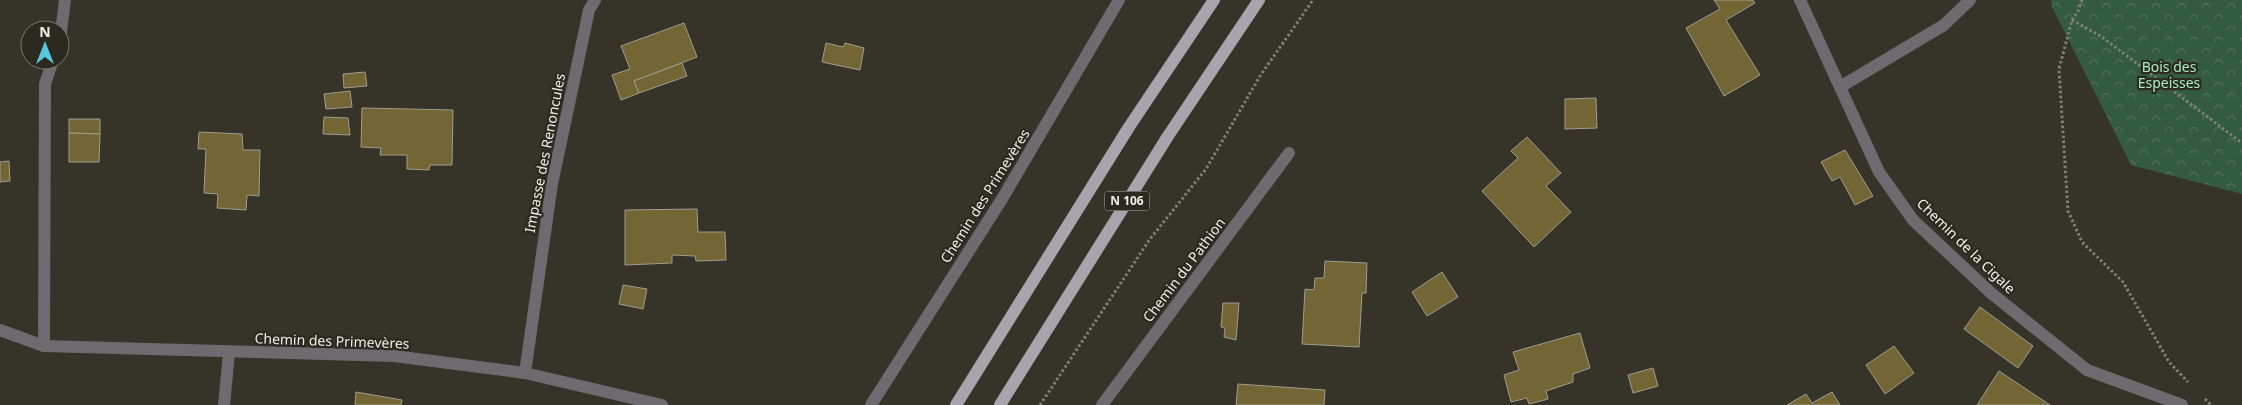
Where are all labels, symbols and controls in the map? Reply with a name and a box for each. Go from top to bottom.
north arrow [20,20,70,70]
text: N [39,22,51,41]
park label: Bois des Espeisses [2138,57,2201,92]
street label: Impasse des Renoncules [520,71,569,234]
street label: Chemin des Primevères [935,125,1034,266]
road number: N 106 [1104,192,1150,210]
street label: Chemin de la Cigale [1913,194,2020,298]
street label: Chemin du Pathion [1138,214,1229,326]
street label: Chemin des Primevères [254,328,410,353]

